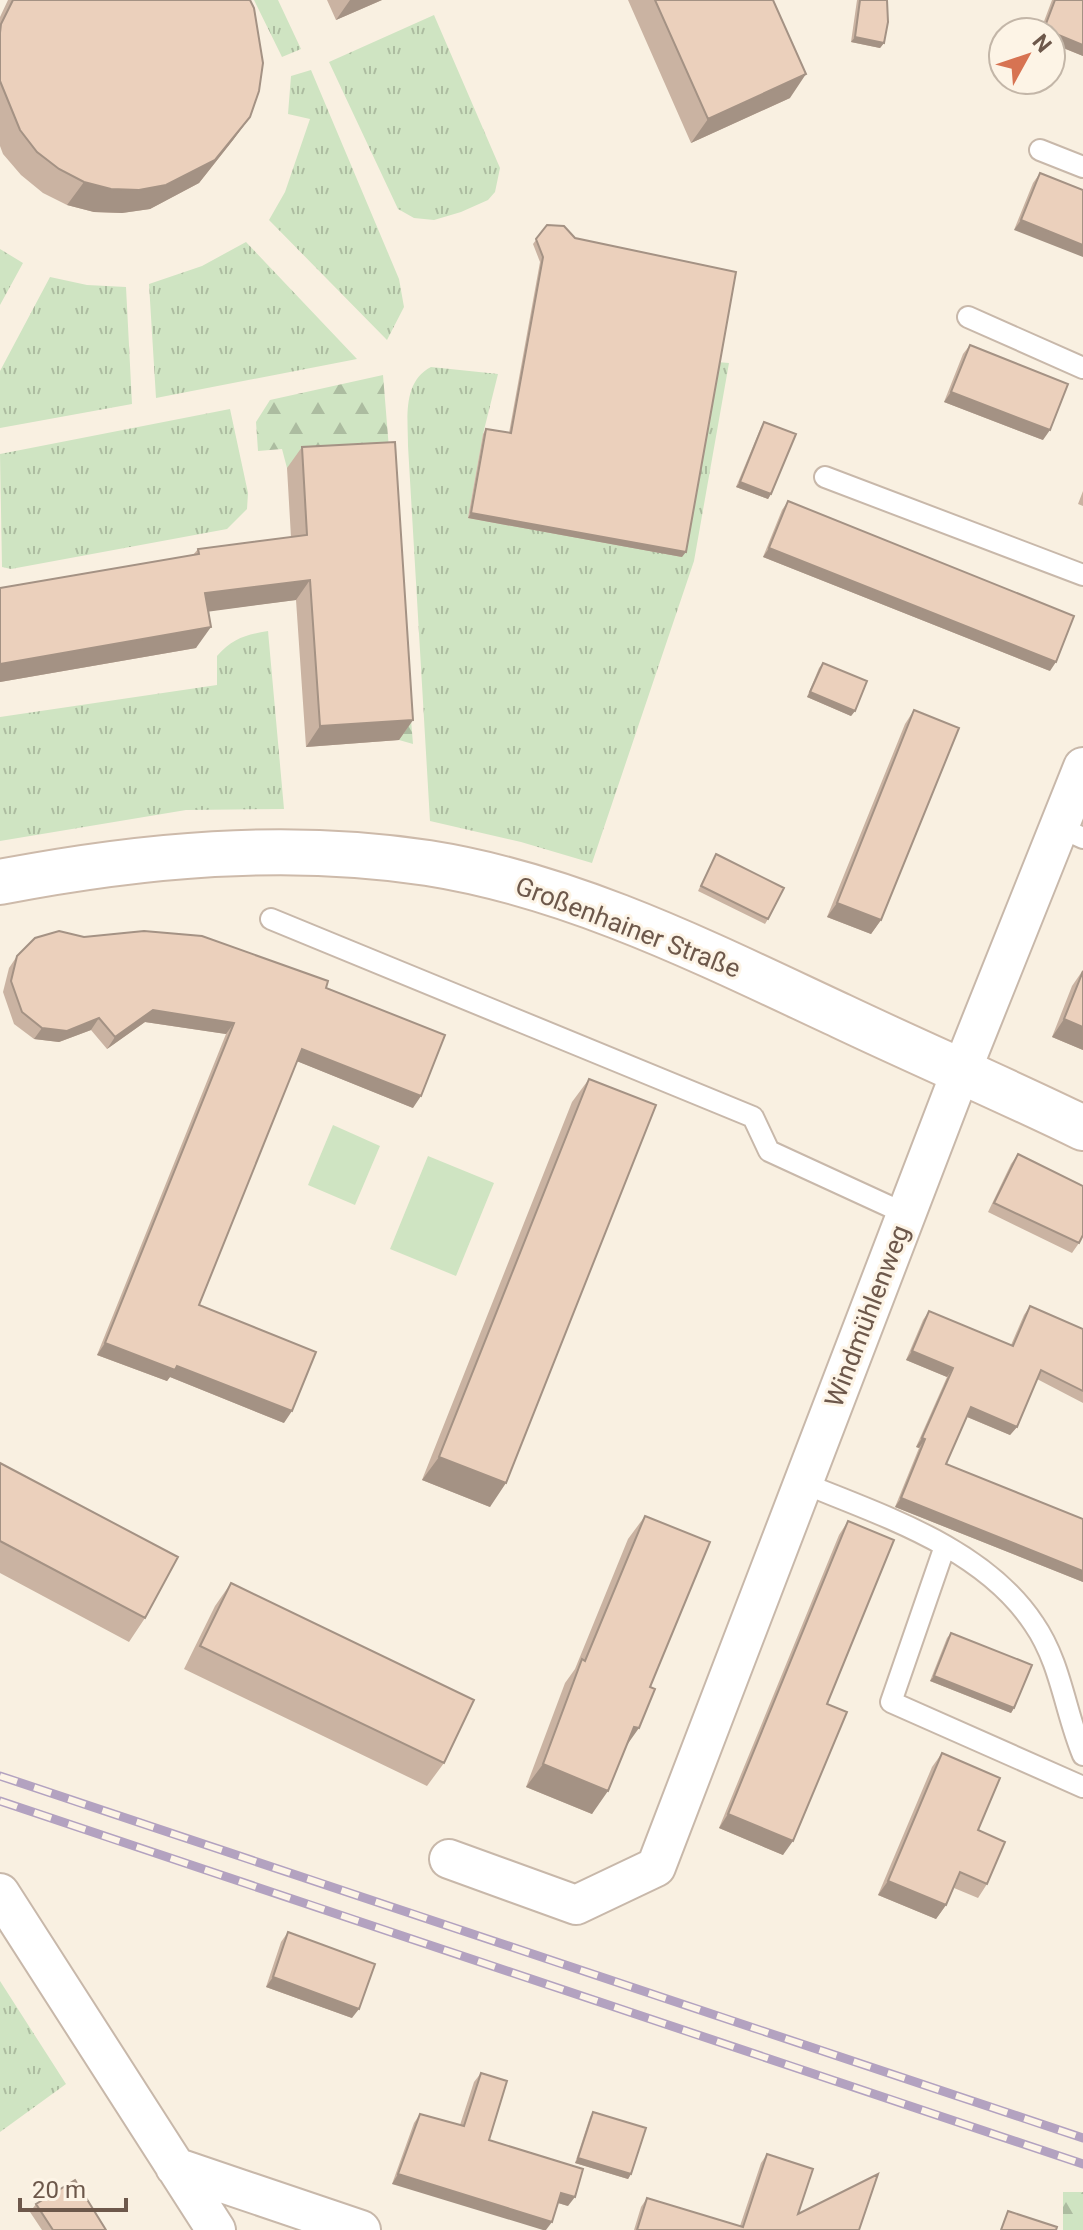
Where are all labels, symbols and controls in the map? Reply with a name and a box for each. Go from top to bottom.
north arrow [987,16,1067,96]
text: N [1027,29,1057,57]
street label: Großenhainer Straße [511,870,745,984]
street label: Windmühlenweg [819,1221,915,1411]
scale bar [20,2162,126,2212]
text: 20 m [32,2176,86,2204]

